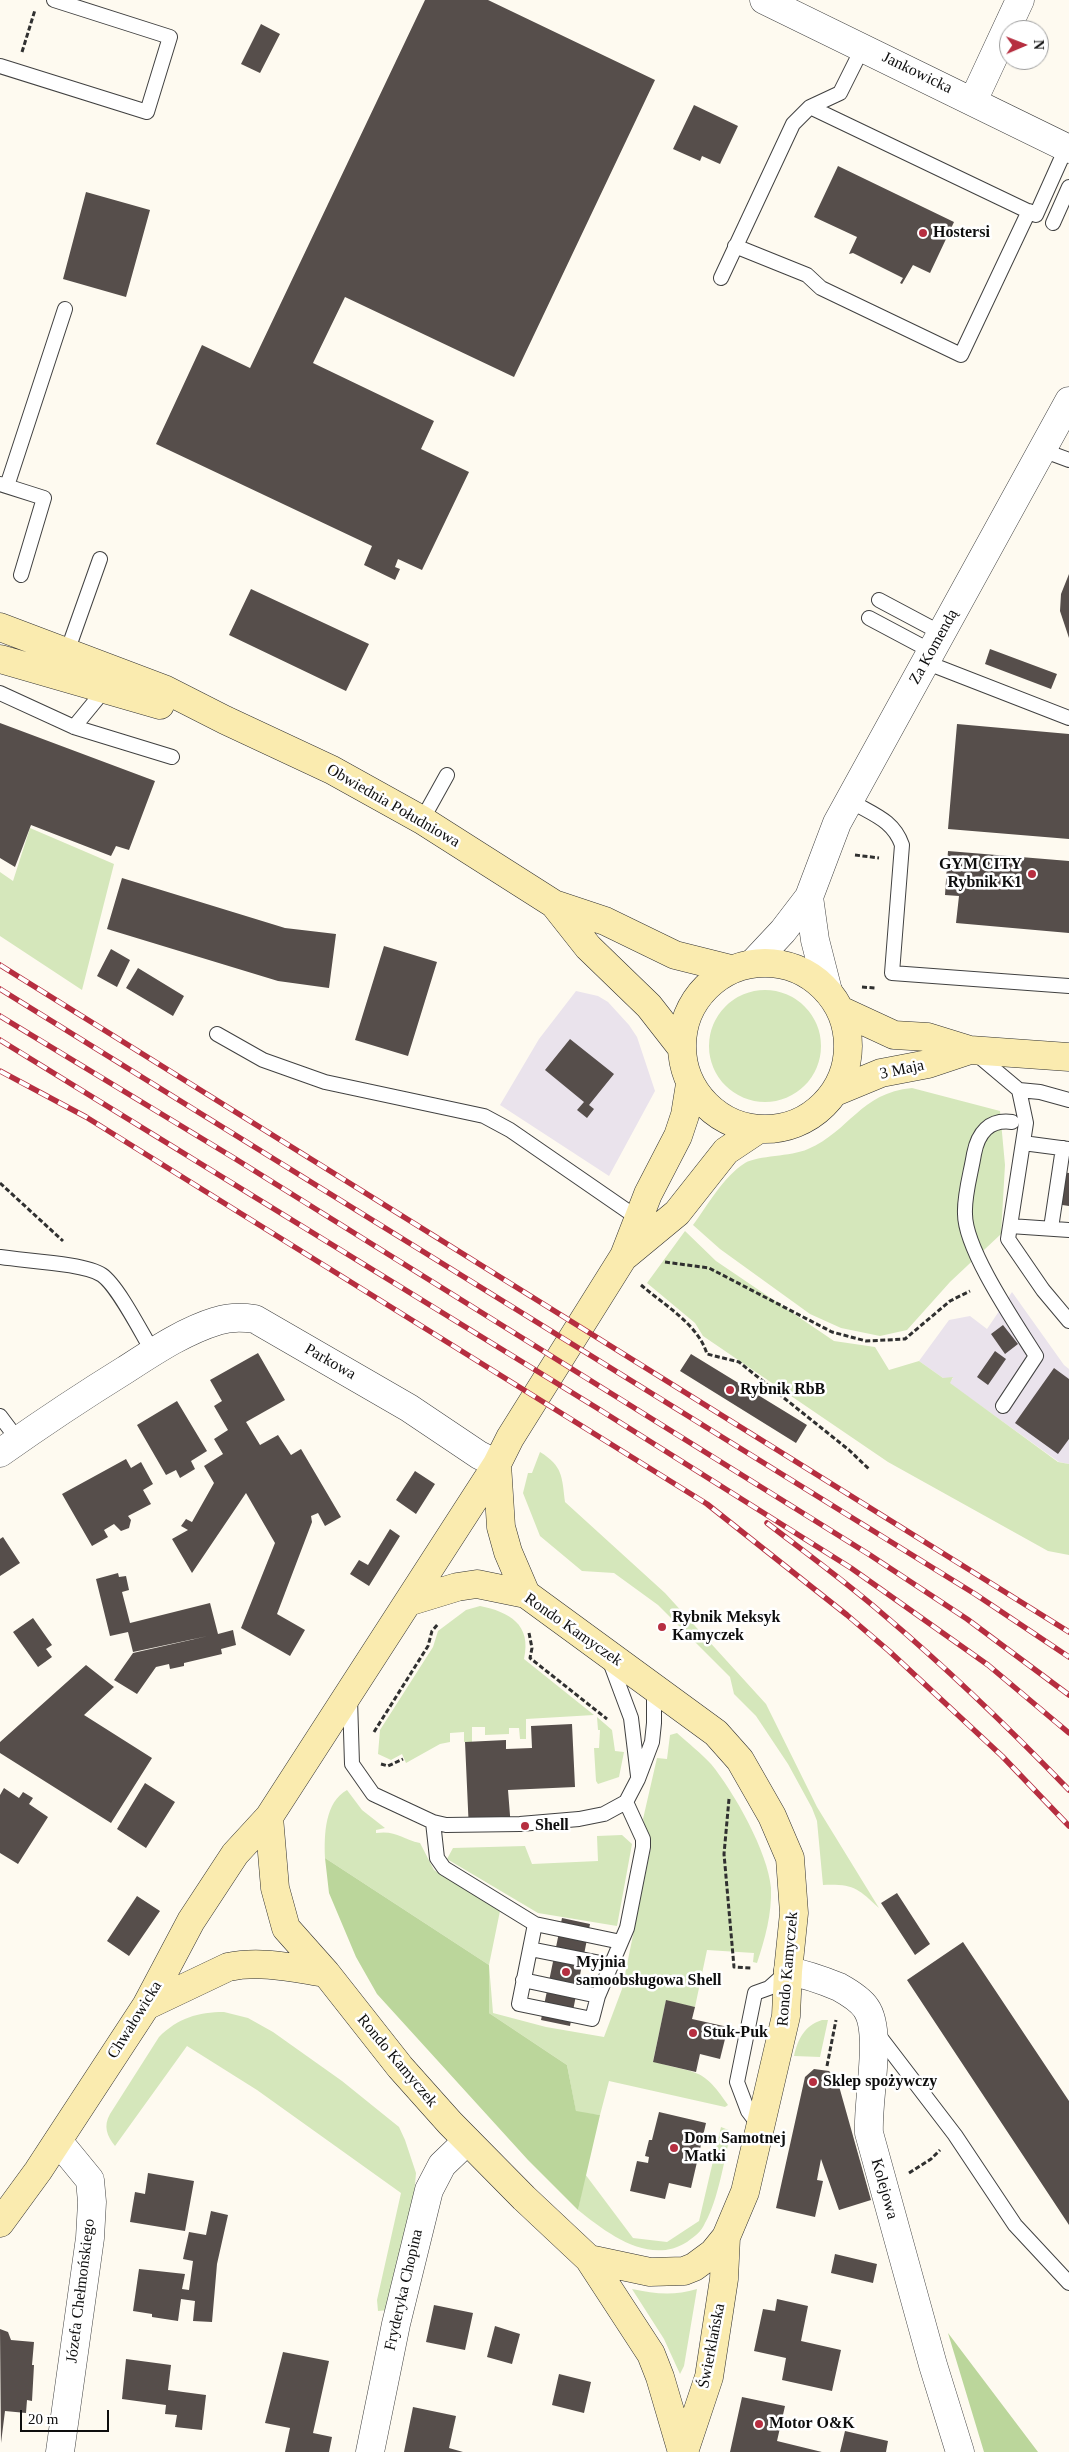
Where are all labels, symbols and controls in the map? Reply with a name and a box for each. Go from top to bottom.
north arrow [999,20,1049,70]
text: N [1031,40,1046,50]
street label: Jankowicka [879,48,955,98]
place label: Hostersi [933,223,990,243]
marker: Hostersi [917,227,929,239]
street label: Za Komendą [905,606,963,688]
street label: Obwiednia Południowa [323,760,463,852]
place label: GYM CITY Rybnik K1 [939,855,1022,893]
marker: GYM CITY Rybnik K1 [1026,868,1038,880]
street label: 3 Maja [878,1056,926,1084]
street label: Parkowa [301,1340,359,1384]
place label: Rybnik RbB [740,1380,825,1400]
marker: Rybnik RbB [724,1384,736,1396]
street label: Rondo Kamyczek [520,1589,626,1671]
place label: Rybnik Meksyk Kamyczek [672,1608,780,1646]
marker: Rybnik Meksyk Kamyczek [656,1621,668,1633]
place label: Shell [535,1816,569,1836]
marker: Shell [519,1820,531,1832]
street label: Rondo Kamyczek [773,1911,803,2027]
place label: Myjnia samoobsługowa Shell [576,1953,721,1991]
marker: Myjnia samoobsługowa Shell [560,1966,572,1978]
street label: Chwałowicka [104,1978,166,2062]
street label: Rondo Kamyczek [353,2011,441,2111]
place label: Stuk-Puk [703,2023,768,2043]
marker: Stuk-Puk [687,2027,699,2039]
place label: Sklep spożywczy [823,2072,937,2092]
marker: Sklep spożywczy [807,2076,819,2088]
place label: Dom Samotnej Matki [684,2129,786,2167]
marker: Dom Samotnej Matki [668,2142,680,2154]
street label: Kolejowa [866,2156,902,2222]
street label: Józefa Chełmońskiego [63,2218,99,2364]
street label: Fryderyka Chopina [381,2227,427,2353]
street label: Świerklańska [694,2302,730,2390]
scale bar [22,2400,111,2432]
text: 20 m [28,2411,58,2427]
place label: Motor O&K [769,2414,855,2434]
marker: Motor O&K [753,2418,765,2430]

